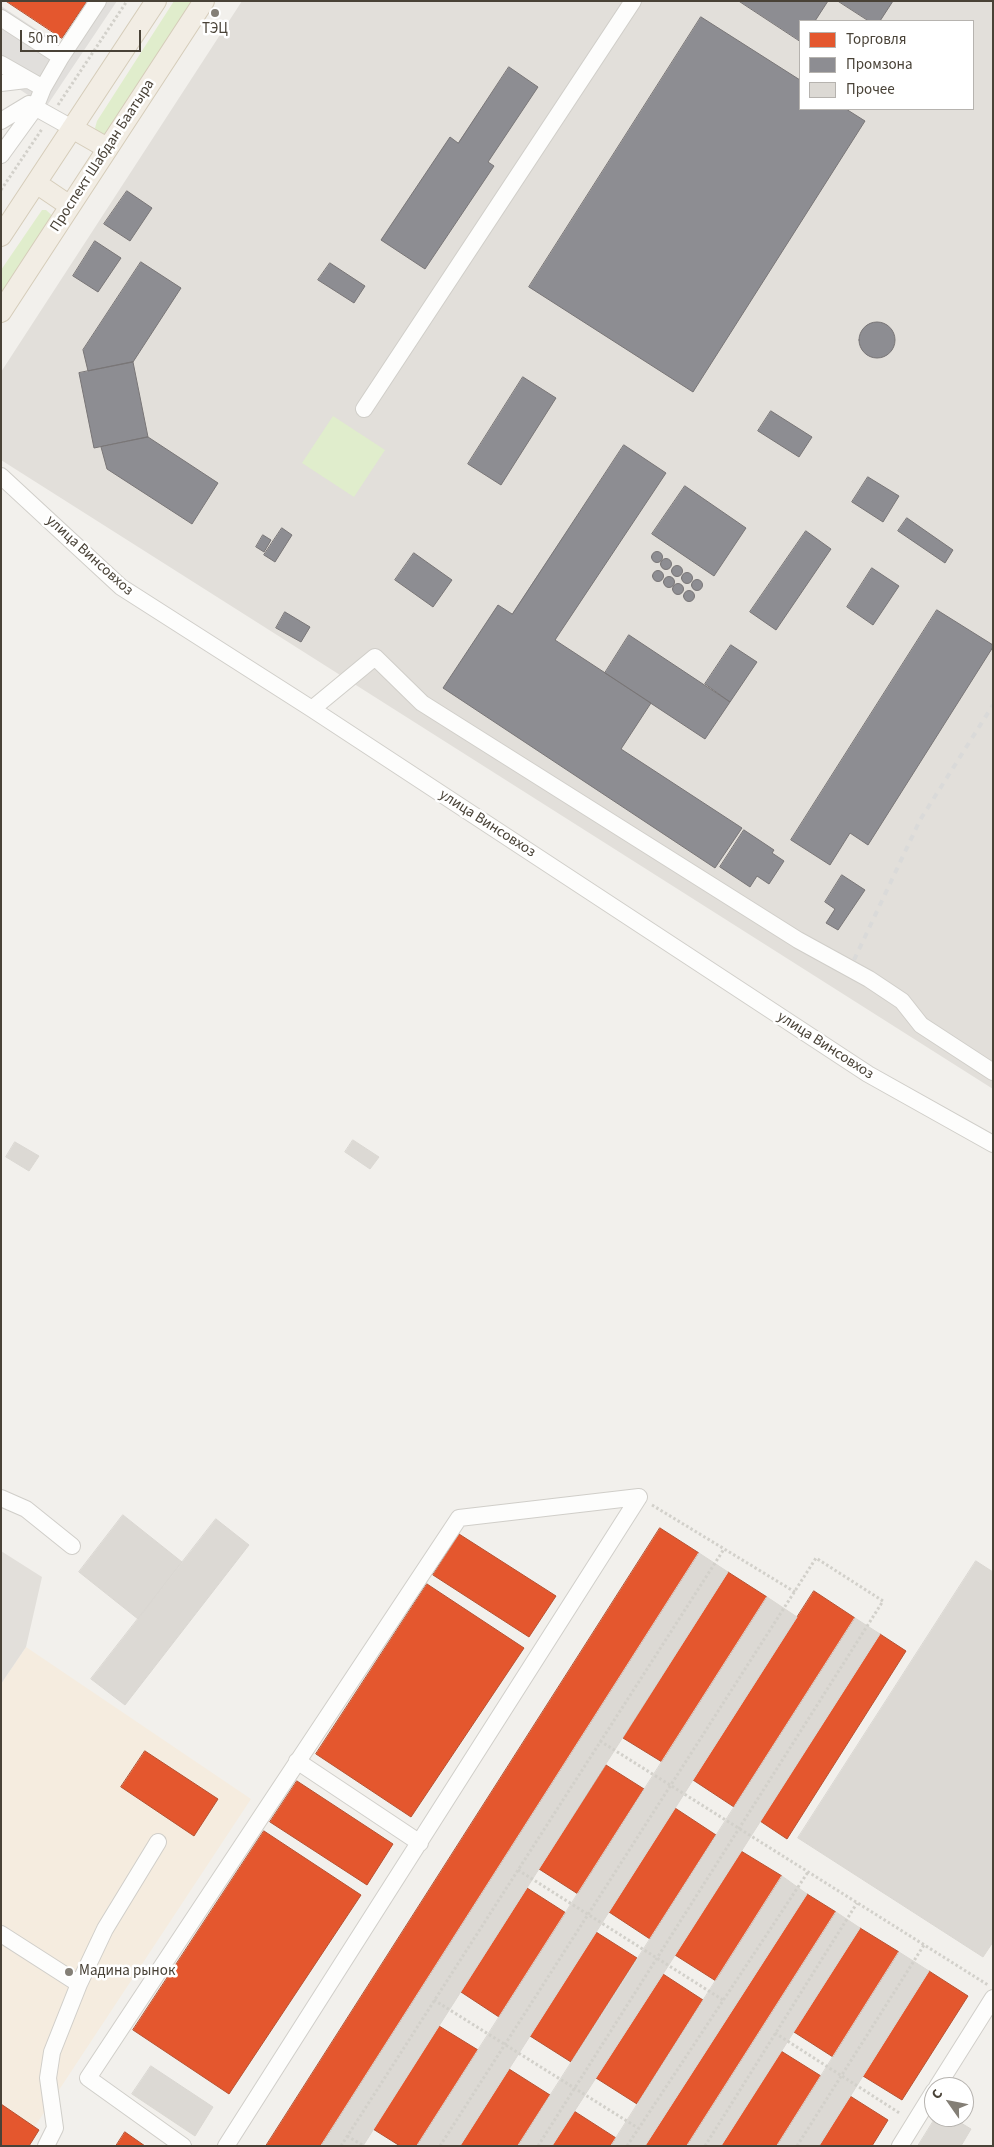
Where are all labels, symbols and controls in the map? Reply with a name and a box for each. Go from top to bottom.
marker: ТЭЦ [209,7,221,19]
scale bar [22,20,144,52]
legend [799,20,974,110]
place label: ТЭЦ [202,21,228,39]
text: 50 m [28,28,58,49]
text: Торговля [846,29,906,50]
text: Промзона [846,54,913,75]
street label: Проспект Шабдан Баатыра [47,76,159,236]
text: Прочее [846,79,895,100]
street label: улица Винсовхоз [42,512,136,600]
street label: улица Винсовхоз [435,786,539,862]
street label: улица Винсовхоз [773,1008,877,1084]
place label: Мадина рынок [79,1963,175,1981]
marker: Мадина рынок [63,1966,75,1978]
north arrow [924,2077,974,2127]
text: С [927,2086,948,2103]

